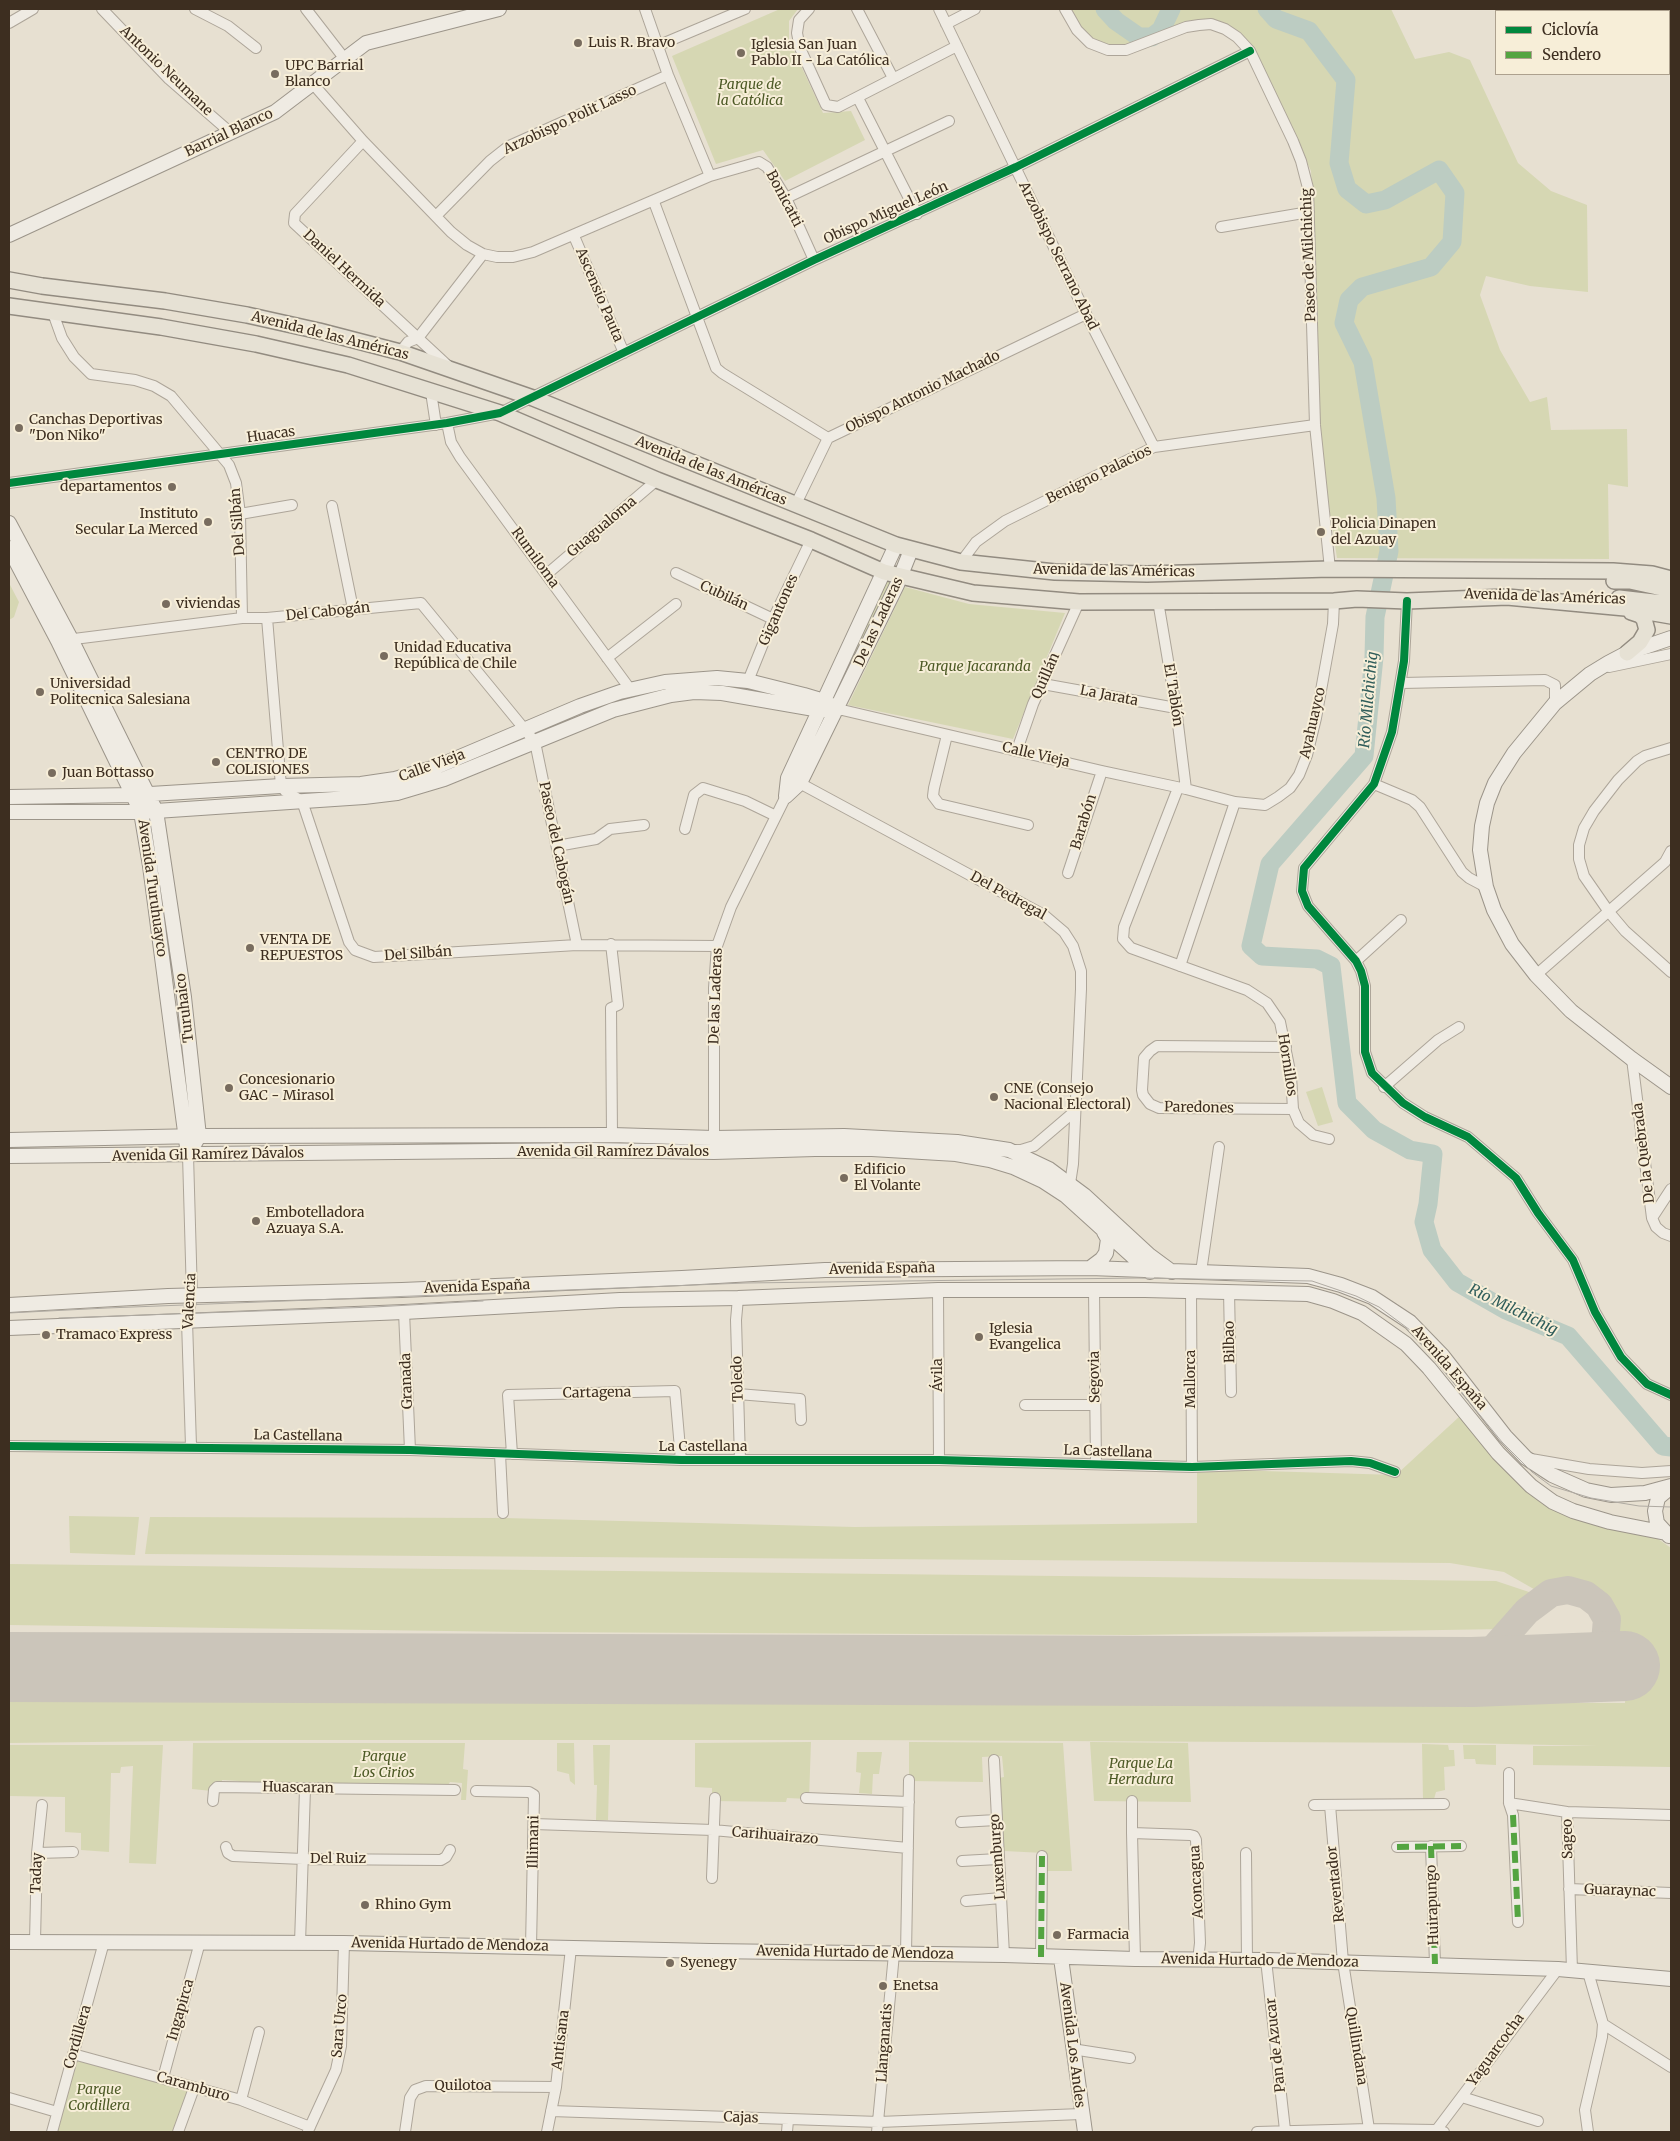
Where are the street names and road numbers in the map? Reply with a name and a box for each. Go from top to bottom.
street label: Antonio Neumane [116,22,216,120]
street label: Arzobispo Polit Lasso [501,82,639,158]
street label: Barrial Blanco [182,105,276,161]
street label: Bonicatti [762,168,806,230]
street label: Obispo Miguel León [821,178,951,248]
street label: Arzobispo Serrano Abad [1015,179,1101,333]
street label: Paseo de Milchichig [1298,188,1320,322]
street label: Daniel Hermida [300,227,388,311]
street label: Ascensio Pauta [572,245,626,345]
street label: Avenida de las Américas [249,308,411,364]
street label: Obispo Antonio Machado [843,347,1003,437]
street label: Huacas [246,423,296,447]
street label: Avenida de las Américas [633,433,789,509]
street label: Benigno Palacios [1044,442,1154,508]
street label: Del Silbán [227,488,249,556]
street label: Guagualoma [564,493,640,561]
street label: Rumiloma [507,525,563,591]
street label: Avenida de las Américas [1033,561,1195,581]
street label: Gigantones [756,572,802,648]
street label: De las Laderas [851,575,907,669]
street label: Cubilán [697,578,751,614]
street label: Avenida de las Américas [1464,586,1626,608]
street label: Del Cabogán [285,599,371,625]
street label: Quillán [1028,650,1064,702]
street label: El Tablón [1160,662,1186,728]
street label: La Jarata [1079,682,1139,710]
street label: Ayahuayco [1297,686,1329,760]
street label: Calle Vieja [1001,739,1071,771]
street label: Calle Vieja [397,746,467,786]
street label: Paseo del Cabogán [535,780,577,906]
street label: Barabón [1068,792,1100,852]
street label: Avenida Turuhuayco [134,818,170,958]
street label: Del Pedregal [967,868,1049,924]
street label: Del Silbán [384,943,452,965]
street label: De las Laderas [706,947,726,1045]
street label: Turuhaico [172,972,198,1044]
street label: Hornillos [1274,1033,1300,1097]
street label: Paredones [1164,1099,1234,1117]
street label: De la Quebrada [1630,1102,1658,1204]
street label: Avenida Gil Ramírez Dávalos [517,1144,709,1160]
street label: Avenida Gil Ramírez Dávalos [112,1145,304,1165]
street label: Avenida España [829,1260,935,1278]
street label: Valencia [180,1273,200,1329]
street label: Avenida España [424,1277,530,1297]
street label: Bilbao [1221,1321,1239,1363]
street label: Avenida España [1408,1322,1490,1414]
street label: Mallorca [1183,1350,1199,1408]
street label: Segovia [1086,1351,1104,1403]
street label: Granada [398,1352,416,1410]
street label: Toledo [729,1356,747,1402]
street label: Ávila [930,1358,946,1392]
street label: Cartagena [563,1384,631,1402]
street label: La Castellana [253,1427,343,1445]
street label: La Castellana [658,1439,748,1455]
street label: La Castellana [1063,1442,1153,1462]
street label: Huascaran [262,1779,334,1797]
street label: Luxemburgo [987,1814,1009,1900]
street label: Illimani [525,1815,543,1869]
street label: Sageo [1559,1819,1577,1859]
street label: Carihuairazo [731,1824,819,1848]
street label: Aconcagua [1187,1845,1207,1919]
street label: Reventador [1324,1845,1348,1923]
street label: Del Ruiz [310,1851,366,1867]
street label: Taday [28,1852,46,1894]
street label: Huirapungo [1423,1864,1443,1946]
street label: Guaraynac [1584,1881,1656,1901]
street label: Avenida Hurtado de Mendoza [351,1935,549,1955]
street label: Avenida Hurtado de Mendoza [756,1943,954,1963]
street label: Avenida Hurtado de Mendoza [1161,1951,1359,1971]
street label: Ingapirca [164,1977,198,2043]
street label: Avenida Los Andes [1056,1981,1088,2109]
street label: Sara Urco [329,1993,351,2059]
street label: Pan de Azucar [1263,1997,1289,2093]
street label: Cordillera [61,2003,95,2071]
street label: Llanganatis [874,2003,896,2083]
street label: Quillindana [1342,2006,1370,2086]
street label: Antisana [549,2009,573,2071]
street label: Yaguarcocha [1464,2011,1528,2089]
street label: Caramburo [154,2069,232,2105]
street label: Quilotoa [434,2078,492,2094]
street label: Cajas [723,2109,759,2127]

